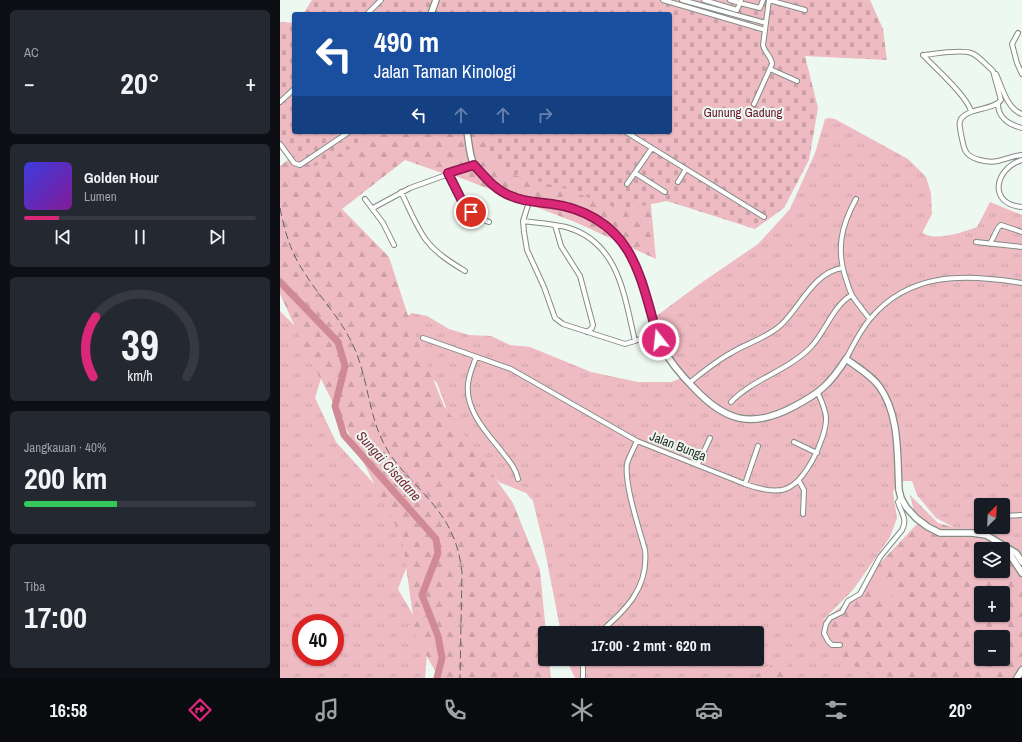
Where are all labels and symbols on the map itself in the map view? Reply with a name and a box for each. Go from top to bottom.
park label: Gunung Gadung [704,104,782,121]
pin [454,195,488,229]
position arrow [638,319,680,361]
water label: Sungai Cisadane [353,427,425,505]
street label: Jalan Bunga [647,427,709,465]
north arrow [974,498,1010,534]
speed limit sign: 40 [292,614,344,666]

